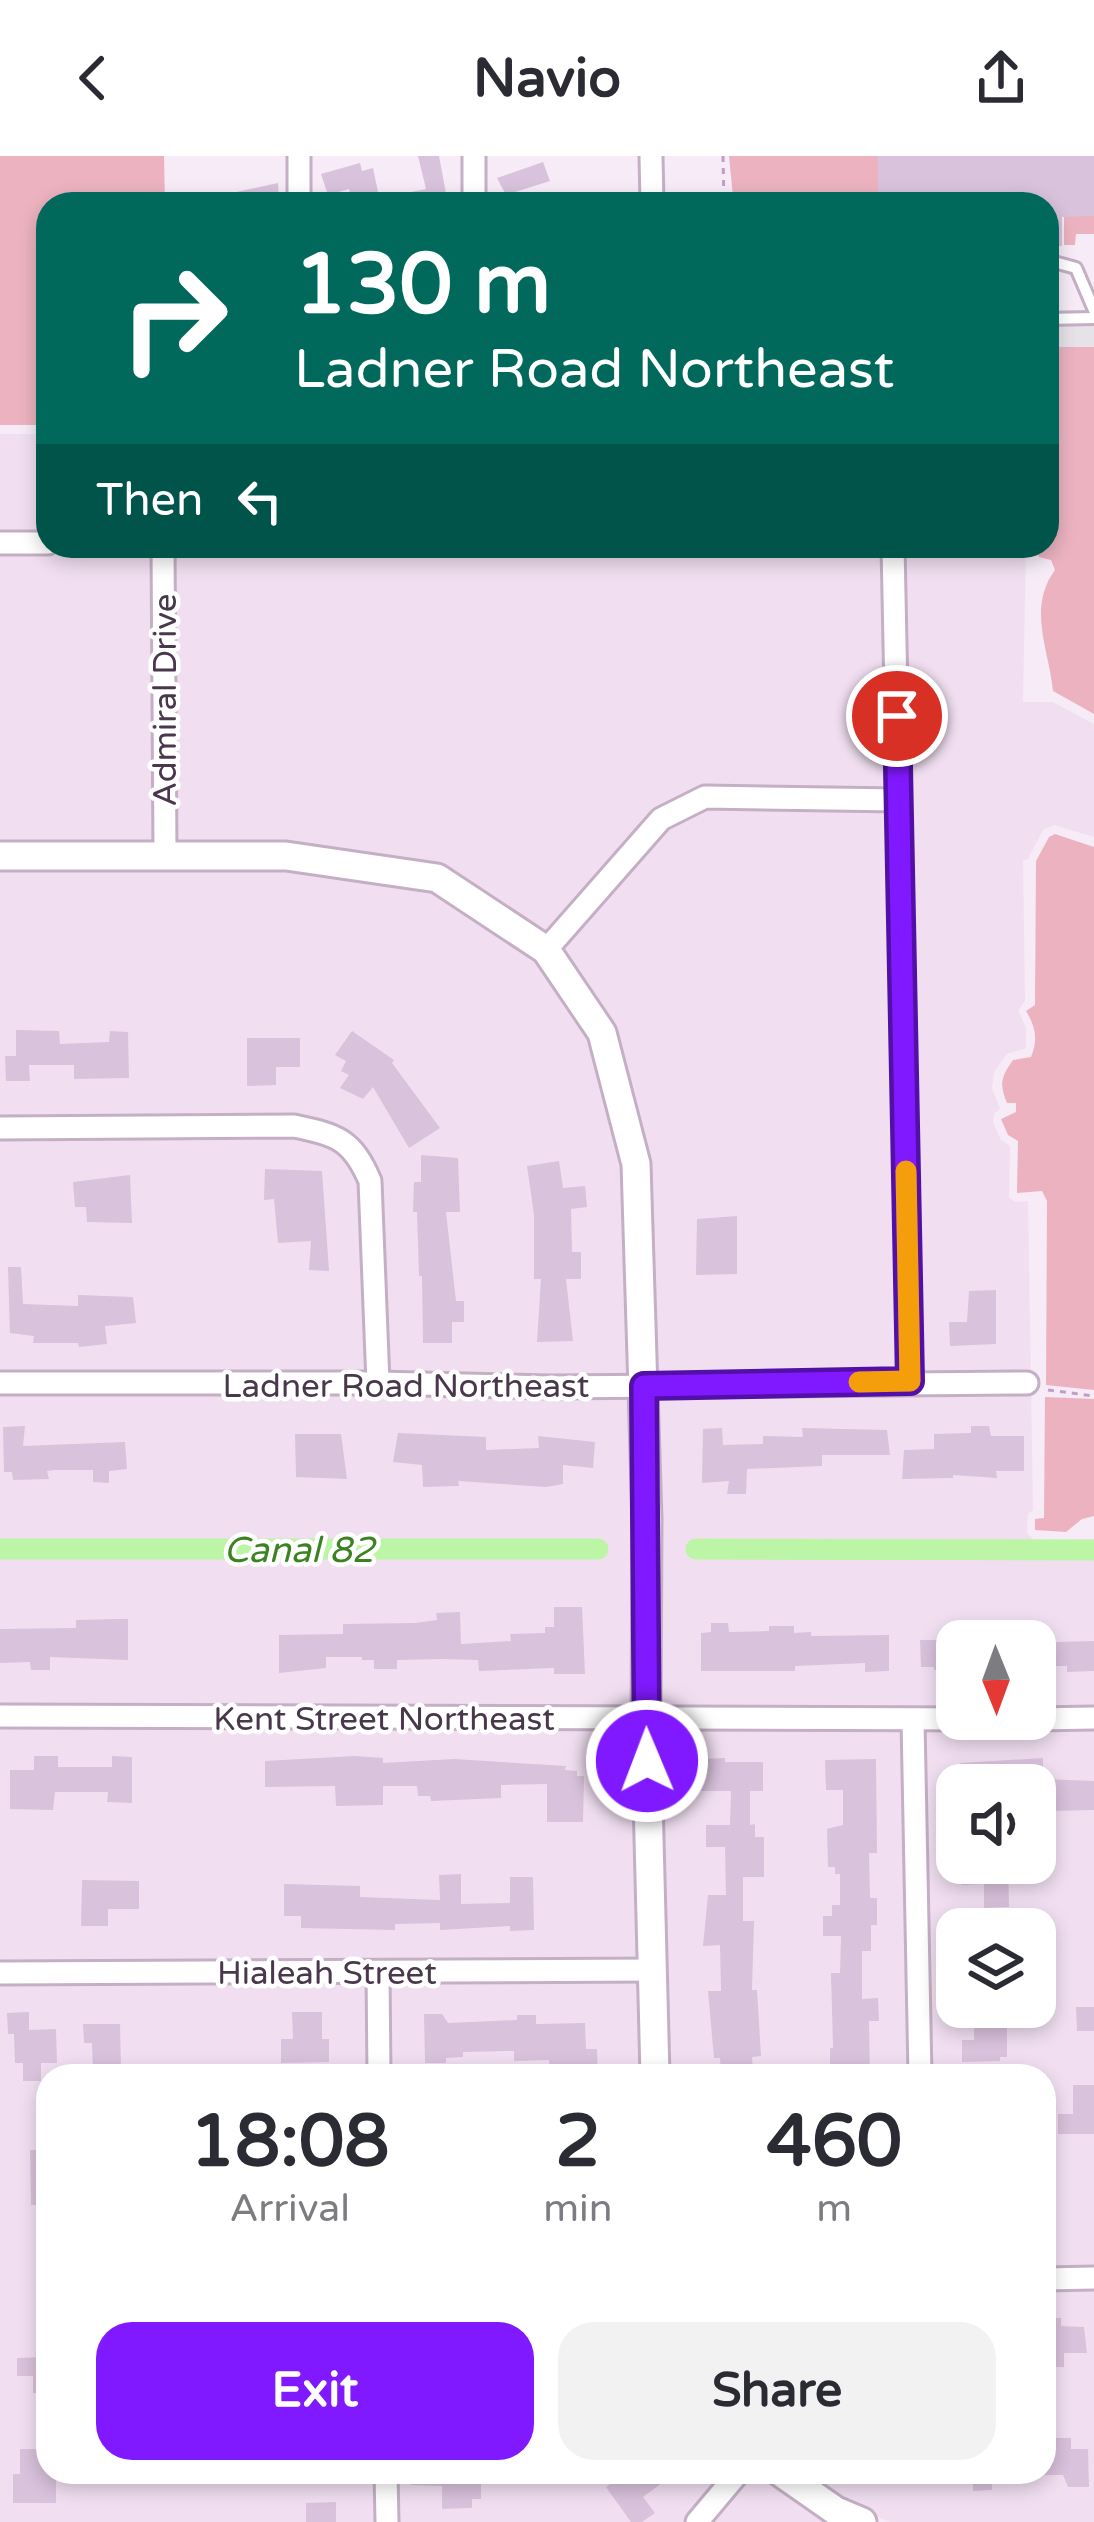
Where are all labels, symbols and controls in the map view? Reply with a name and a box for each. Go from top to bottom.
icon: back [60,45,126,111]
icon: share [968,45,1034,111]
text: Navio [473,46,621,111]
text: 130 m [294,235,551,336]
icon: right [96,240,252,396]
text: Ladner Road Northeast [294,337,894,402]
icon: left [227,468,293,534]
text: Then [96,474,203,528]
street label: Admiral Drive [146,594,185,806]
pin [846,665,948,767]
icon: arrive [864,683,930,749]
street label: Ladner Road Northeast [223,1367,589,1406]
water label: Canal 82 [224,1529,377,1572]
north arrow [936,1620,1056,1740]
map controls [936,1620,1056,2028]
position arrow [584,1698,710,1824]
street label: Kent Street Northeast [213,1700,555,1739]
button: sound [936,1764,1056,1884]
button: layers [936,1908,1056,2028]
street label: Hialeah Street [217,1954,437,1993]
text: 18:08 [190,2099,389,2186]
text: 2 [555,2099,601,2186]
text: 460 [766,2099,902,2186]
text: Arrival [229,2185,350,2232]
text: min [543,2185,613,2232]
text: m [816,2185,852,2232]
button: Exit [96,2322,534,2460]
button: Share [558,2322,996,2460]

